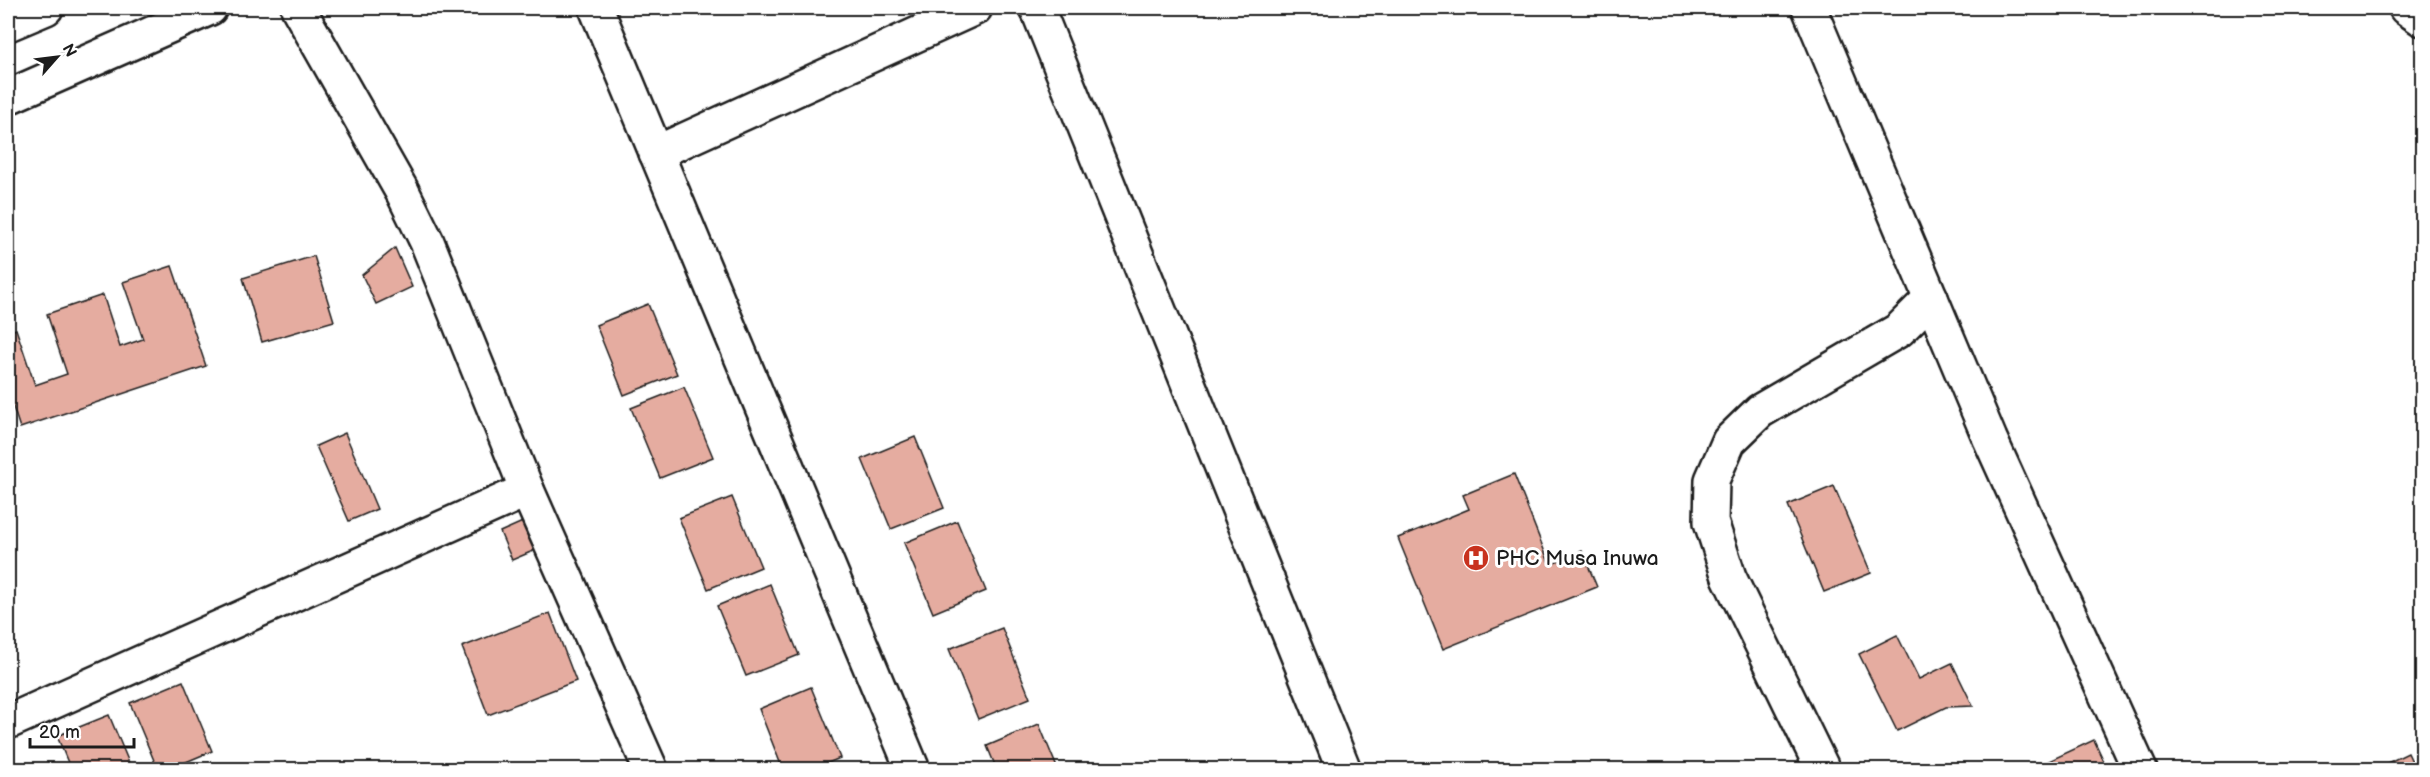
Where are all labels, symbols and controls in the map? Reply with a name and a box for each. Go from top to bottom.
north arrow [27,27,87,87]
text: N [58,41,80,60]
hospital icon: PHC Musa Inuwa [1461,543,1491,573]
place label: PHC Musa Inuwa [1496,546,1659,571]
scale bar [30,711,134,749]
text: 20 m [39,722,80,743]

